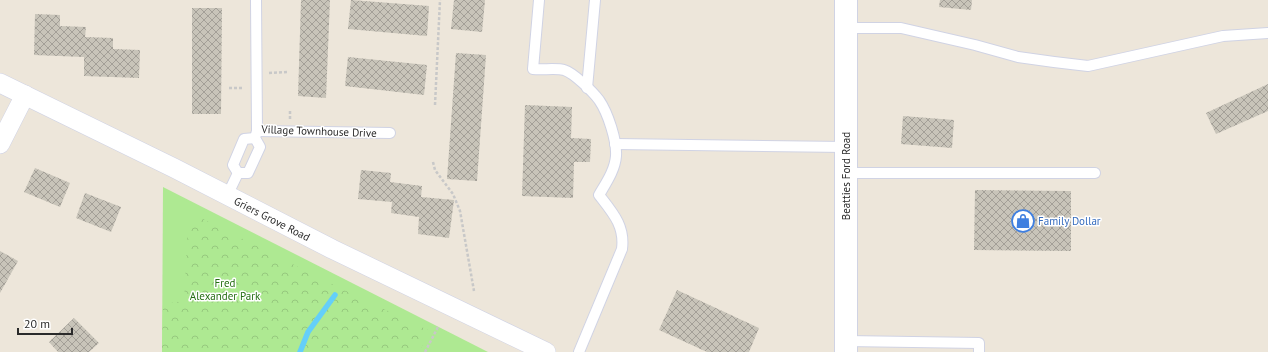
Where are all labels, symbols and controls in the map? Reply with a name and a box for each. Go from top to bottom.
street label: Village Townhouse Drive [260,122,377,140]
street label: Beatties Ford Road [839,132,853,220]
street label: Griers Grove Road [232,194,312,244]
shop icon: Family Dollar [1010,208,1036,234]
place label: Family Dollar [1038,214,1101,228]
park label: Fred Alexander Park [190,276,261,303]
scale bar [18,310,72,336]
text: 20 m [24,316,50,331]

